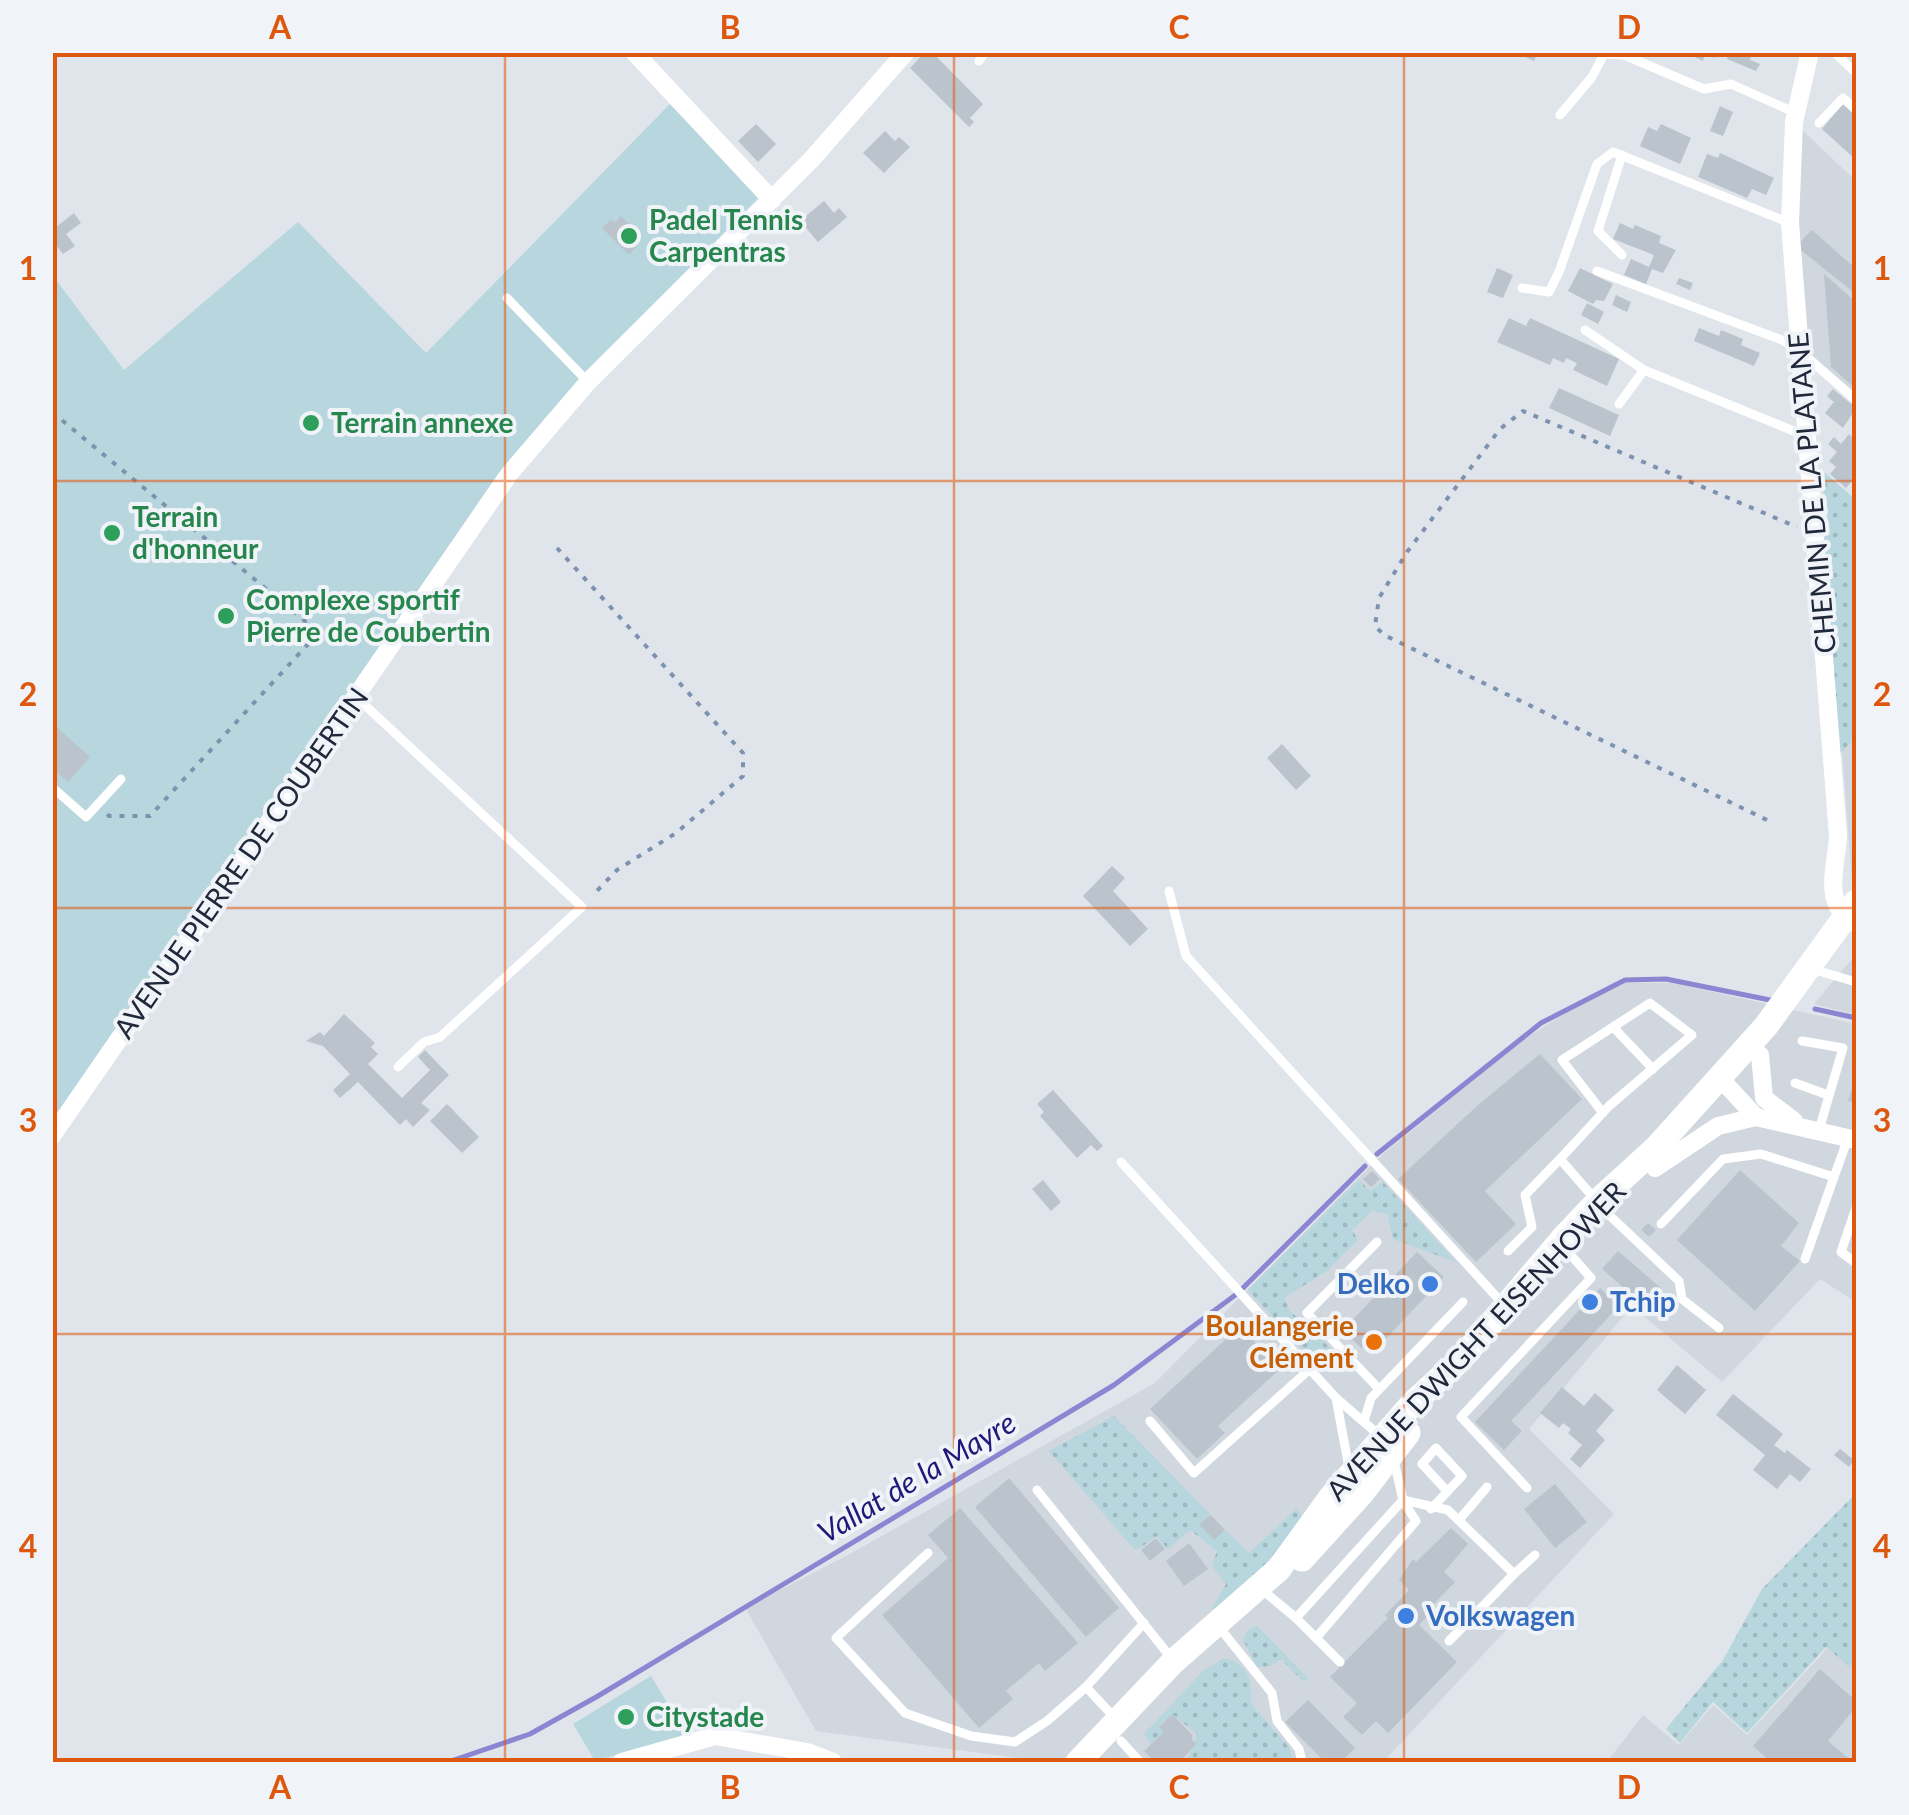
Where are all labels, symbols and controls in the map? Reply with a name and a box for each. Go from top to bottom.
text: A [268,7,292,46]
text: B [719,7,741,46]
text: C [1168,7,1190,46]
text: D [1617,7,1641,46]
place label: Padel Tennis Carpentras [649,202,803,268]
marker: Padel Tennis Carpentras [618,225,640,247]
text: 1 [19,248,37,287]
text: 1 [1873,248,1891,287]
street label: CHEMIN DE LA PLATANE [1780,331,1842,655]
place label: Terrain annexe [331,405,514,439]
marker: Terrain annexe [300,412,322,434]
place label: Terrain d'honneur [132,499,259,565]
marker: Terrain d'honneur [101,522,123,544]
place label: Complexe sportif Pierre de Coubertin [246,582,490,648]
marker: Complexe sportif Pierre de Coubertin [215,605,237,627]
text: 2 [19,674,37,713]
text: 2 [1873,674,1891,713]
street label: AVENUE PIERRE DE COUBERTIN [106,681,375,1044]
text: 3 [19,1100,37,1139]
text: 3 [1873,1100,1891,1139]
street label: AVENUE DWIGHT EISENHOWER [1318,1174,1632,1507]
place label: Delko [1337,1266,1410,1300]
marker: Delko [1419,1273,1441,1295]
place label: Tchip [1610,1284,1676,1318]
marker: Tchip [1579,1291,1601,1313]
place label: Boulangerie Clément [1205,1308,1355,1374]
marker: Boulangerie Clément [1363,1331,1385,1353]
water label: Vallat de la Mayre [811,1403,1021,1549]
text: 4 [19,1526,37,1565]
text: 4 [1873,1526,1891,1565]
place label: Volkswagen [1425,1598,1575,1632]
marker: Volkswagen [1395,1605,1417,1627]
place label: Citystade [646,1699,764,1733]
marker: Citystade [615,1706,637,1728]
text: A [268,1767,292,1806]
text: B [719,1767,741,1806]
text: C [1168,1767,1190,1806]
text: D [1617,1767,1641,1806]

